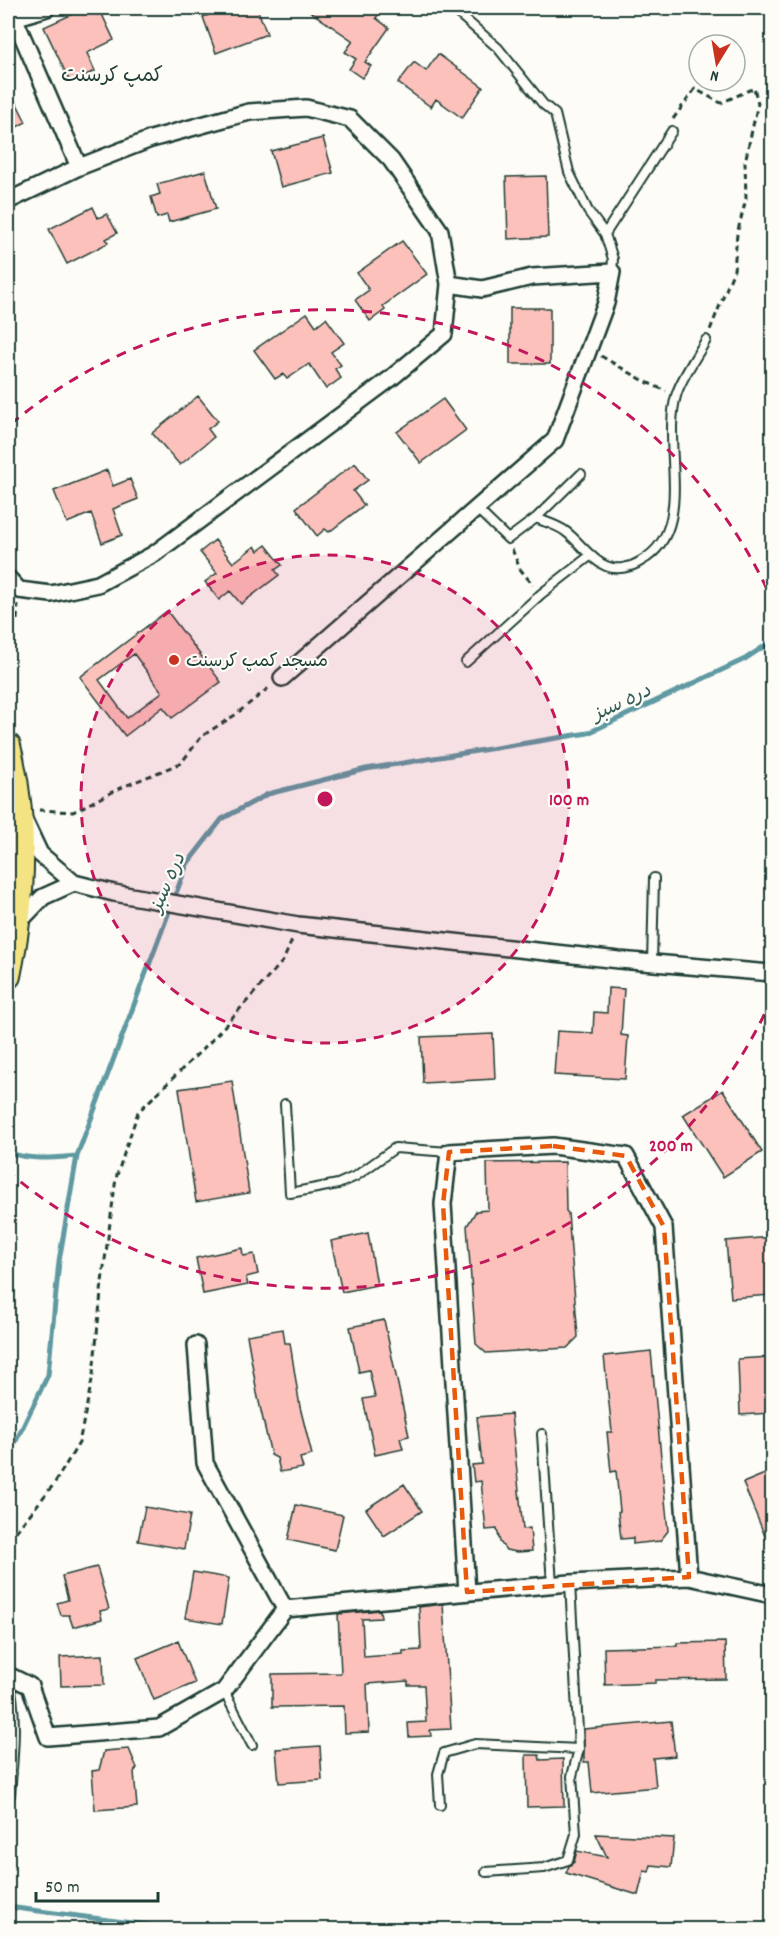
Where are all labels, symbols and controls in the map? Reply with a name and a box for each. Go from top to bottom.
north arrow [687,33,747,93]
district label: کمپ کرسنت [61,63,163,91]
text: N [708,63,721,87]
place label: مسجد کمپ کرسنت [186,650,328,675]
marker: مسجد کمپ کرسنت [167,653,181,667]
water label: دره سبز [586,678,657,731]
centre of rings [315,789,335,809]
text: 100 m [549,789,589,814]
water label: دره سبز [142,849,194,920]
text: 200 m [649,1135,693,1160]
scale bar [36,1865,158,1903]
text: 50 m [45,1876,80,1901]

